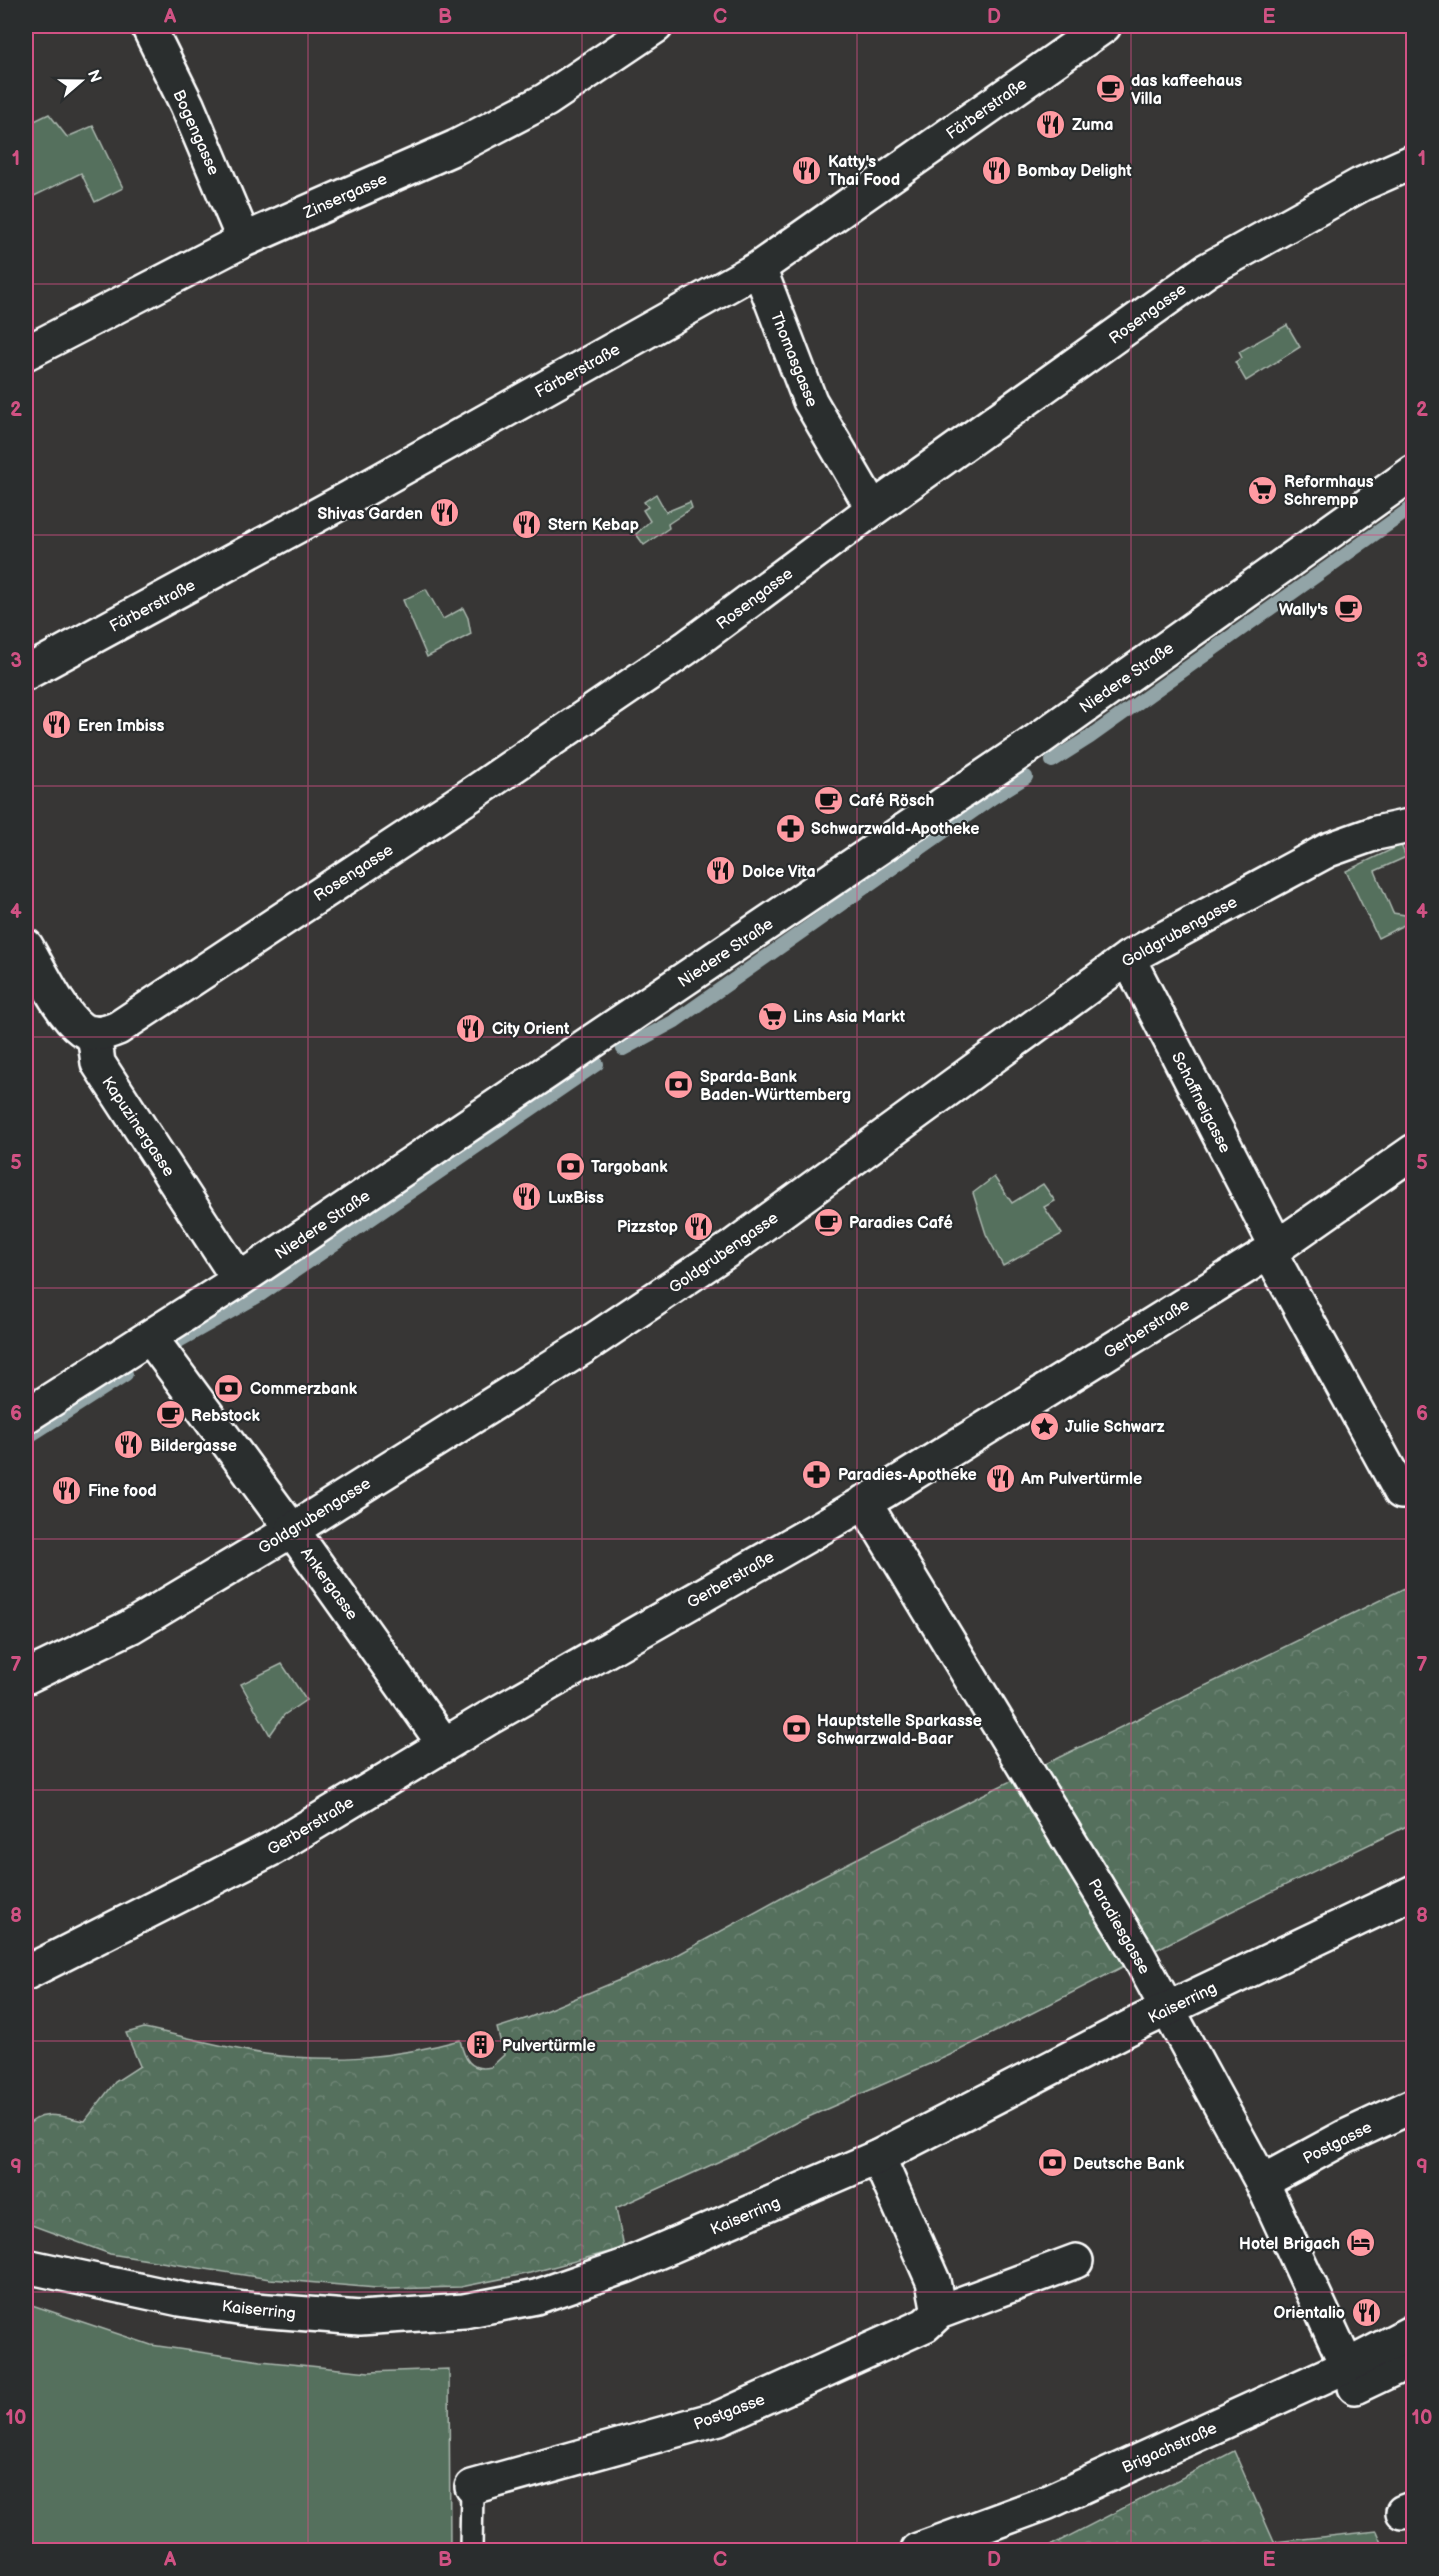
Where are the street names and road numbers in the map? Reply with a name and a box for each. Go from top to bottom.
street label: Färberstraße [943,74,1031,144]
street label: Bogengasse [168,87,223,179]
street label: Zinsergasse [300,169,391,224]
street label: Rosengasse [1106,280,1191,349]
street label: Thomasgasse [766,309,822,410]
street label: Färberstraße [532,340,624,402]
street label: Rosengasse [713,564,797,634]
street label: Färberstraße [107,576,199,637]
street label: Niedere Straße [1076,638,1178,718]
street label: Rosengasse [311,840,397,906]
street label: Goldgrubengasse [1119,893,1241,972]
street label: Niedere Straße [675,914,777,992]
street label: Schaffneigasse [1167,1049,1234,1157]
street label: Kapuzinergasse [97,1073,178,1181]
street label: Niedere Straße [272,1186,374,1264]
street label: Goldgrubengasse [666,1208,782,1298]
street label: Gerberstraße [1101,1295,1194,1363]
street label: Goldgrubengasse [255,1474,375,1558]
street label: Ankergasse [296,1544,362,1624]
street label: Gerberstraße [684,1547,778,1613]
street label: Gerberstraße [264,1793,358,1859]
street label: Paradiesgasse [1084,1876,1154,1978]
street label: Kaiserring [1145,1979,1220,2028]
street label: Postgasse [1300,2118,1376,2169]
street label: Kaiserring [708,2193,783,2240]
street label: Kaiserring [221,2297,297,2324]
street label: Postgasse [691,2390,768,2435]
street label: Brigachstraße [1119,2419,1220,2478]

